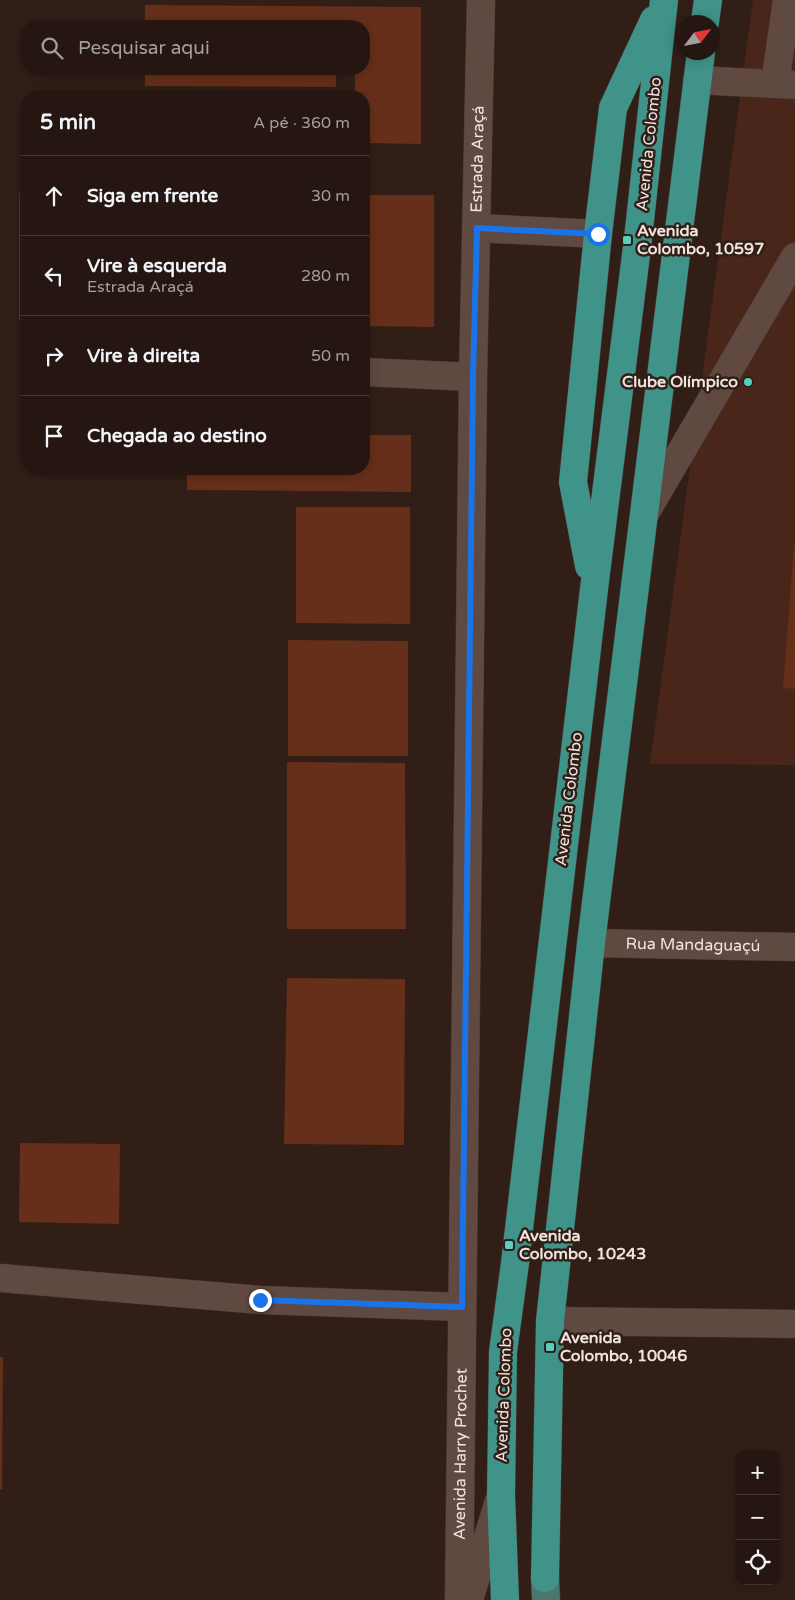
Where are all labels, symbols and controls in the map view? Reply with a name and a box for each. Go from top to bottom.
north arrow [675,15,720,60]
search box [20,20,370,75]
icon: search [38,34,66,62]
text: Pesquisar aqui [78,37,210,59]
street label: Avenida Colombo [632,76,666,212]
street label: Estrada Araçá [466,106,489,213]
text: 5 min [40,110,96,135]
text: A pé · 360 m [253,113,350,133]
icon: ahead [40,182,68,210]
text: Siga em frente [87,185,218,207]
text: 30 m [311,186,350,206]
place label: Avenida Colombo, 10597 [637,221,764,259]
route start [587,223,610,246]
marker: Avenida Colombo, 10597 [621,234,633,246]
text: Vire à esquerda [87,255,227,277]
icon: left [40,262,68,290]
text: 280 m [301,266,350,286]
text: Estrada Araçá [87,277,194,297]
icon: right [40,342,68,370]
text: Vire à direita [87,345,200,367]
text: 50 m [311,346,350,366]
place label: Clube Olímpico [622,372,738,392]
marker: Clube Olímpico [742,376,754,388]
icon: arrive [40,422,68,450]
text: Chegada ao destino [87,425,267,447]
street label: Avenida Colombo [551,731,587,867]
street label: Rua Mandaguaçú [625,934,761,956]
place label: Avenida Colombo, 10243 [519,1226,646,1264]
marker: Avenida Colombo, 10243 [503,1239,515,1251]
route end [249,1289,272,1312]
street label: Avenida Colombo [492,1327,516,1463]
place label: Avenida Colombo, 10046 [560,1328,687,1366]
marker: Avenida Colombo, 10046 [544,1341,556,1353]
street label: Avenida Harry Prochet [450,1368,472,1540]
map controls [735,1450,780,1585]
button: + [735,1450,780,1495]
button: − [735,1495,780,1540]
button: locate [735,1540,780,1585]

